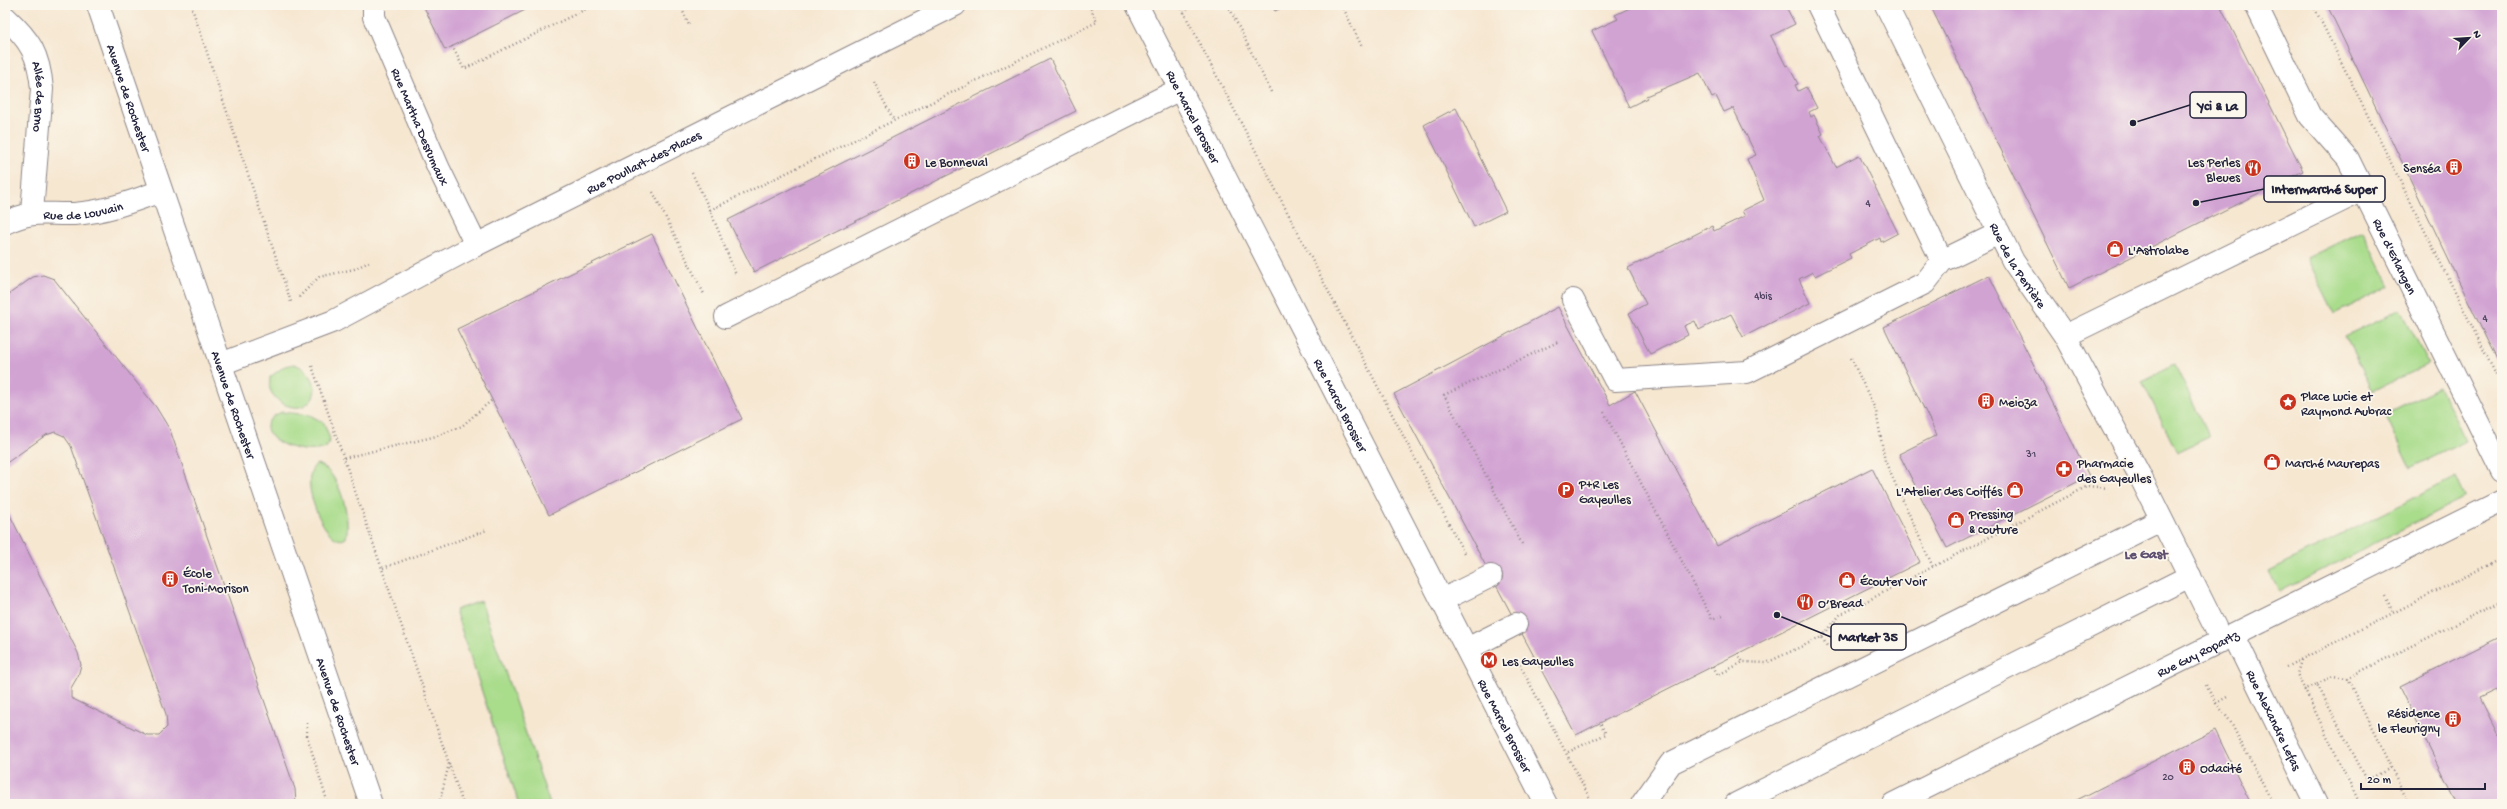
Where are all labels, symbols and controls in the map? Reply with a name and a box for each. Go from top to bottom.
north arrow [2449,18,2489,58]
text: N [2469,29,2483,40]
street label: Avenue de Rochester [102,43,153,156]
street label: Allée de Brno [27,60,47,133]
street label: Rue Martha Desrumaux [387,66,451,189]
street label: Rue Marcel Brossier [1162,68,1222,168]
callout: Yci & La [2190,92,2246,118]
text: Yci & La [2196,99,2239,116]
street label: Rue Poullart-des-Places [585,128,705,198]
building icon: Le Bonneval [902,151,922,171]
place label: Le Bonneval [925,156,988,171]
place label: Les Perles Bleues [2188,156,2241,186]
building icon: Senséa [2444,157,2464,177]
restaurant icon: Les Perles Bleues [2243,158,2263,178]
place label: Senséa [2403,162,2442,177]
callout: Intermarché Super [2264,176,2385,202]
text: Intermarché Super [2271,182,2379,199]
house number: 4 [1865,198,1871,210]
street label: Rue de Louvain [43,199,126,224]
street label: Rue d'Erlangen [2369,217,2419,298]
street label: Rue de la Perrière [1985,221,2049,312]
shop icon: L'Astrolabe [2105,239,2125,259]
place label: L'Astrolabe [2128,244,2189,259]
house number: 4bis [1754,291,1773,303]
house number: 4 [2482,313,2488,325]
street label: Avenue de Rochester [207,349,258,462]
street label: Rue Marcel Brossier [1309,357,1370,456]
place label: Place Lucie et Raymond Aubrac [2300,390,2392,420]
building icon: Meioza [1976,391,1996,411]
place icon: Place Lucie et Raymond Aubrac [2278,392,2298,412]
place label: Meioza [1999,396,2038,411]
house number: 31 [2025,449,2036,461]
shop icon: Marché Maurepas [2262,452,2282,472]
place label: Pharmacie des Gayeulles [2076,457,2152,487]
place label: Marché Maurepas [2285,457,2380,472]
pharmacy icon: Pharmacie des Gayeulles [2054,459,2074,479]
place label: P+R Les Gayeulles [1578,478,1632,508]
parking icon: P+R Les Gayeulles [1556,480,1576,500]
shop icon: L'Atelier des Coiffés [2005,480,2025,500]
place label: L'Atelier des Coiffés [1896,485,2003,500]
place label: Pressing & couture [1968,508,2018,538]
shop icon: Pressing & couture [1946,510,1966,530]
district label: Le Gast [2124,547,2169,564]
place label: École Toni-Morison [182,566,250,597]
building icon: École Toni-Morison [160,569,180,589]
shop icon: Écouter Voir [1837,570,1857,590]
place label: Écouter Voir [1860,574,1928,590]
restaurant icon: O’Bread [1795,592,1815,612]
place label: O’Bread [1818,597,1864,612]
callout: Market 35 [1831,624,1906,650]
street label: Rue Guy Ropartz [2155,628,2243,681]
text: Market 35 [1838,630,1898,647]
metro station icon: Les Gayeulles [1479,650,1499,670]
place label: Les Gayeulles [1502,655,1574,670]
street label: Avenue de Rochester [312,656,363,769]
street label: Rue Alexandre Lefas [2242,668,2304,774]
street label: Rue Marcel Brossier [1473,677,1534,777]
place label: Résidence le Fleurigny [2378,707,2441,737]
building icon: Résidence le Fleurigny [2443,709,2463,729]
building icon: Odacité [2177,757,2197,777]
place label: Odacité [2200,762,2242,777]
scale bar [2361,765,2485,791]
house number: 20 [2162,772,2174,784]
text: 20 m [2367,774,2392,788]

